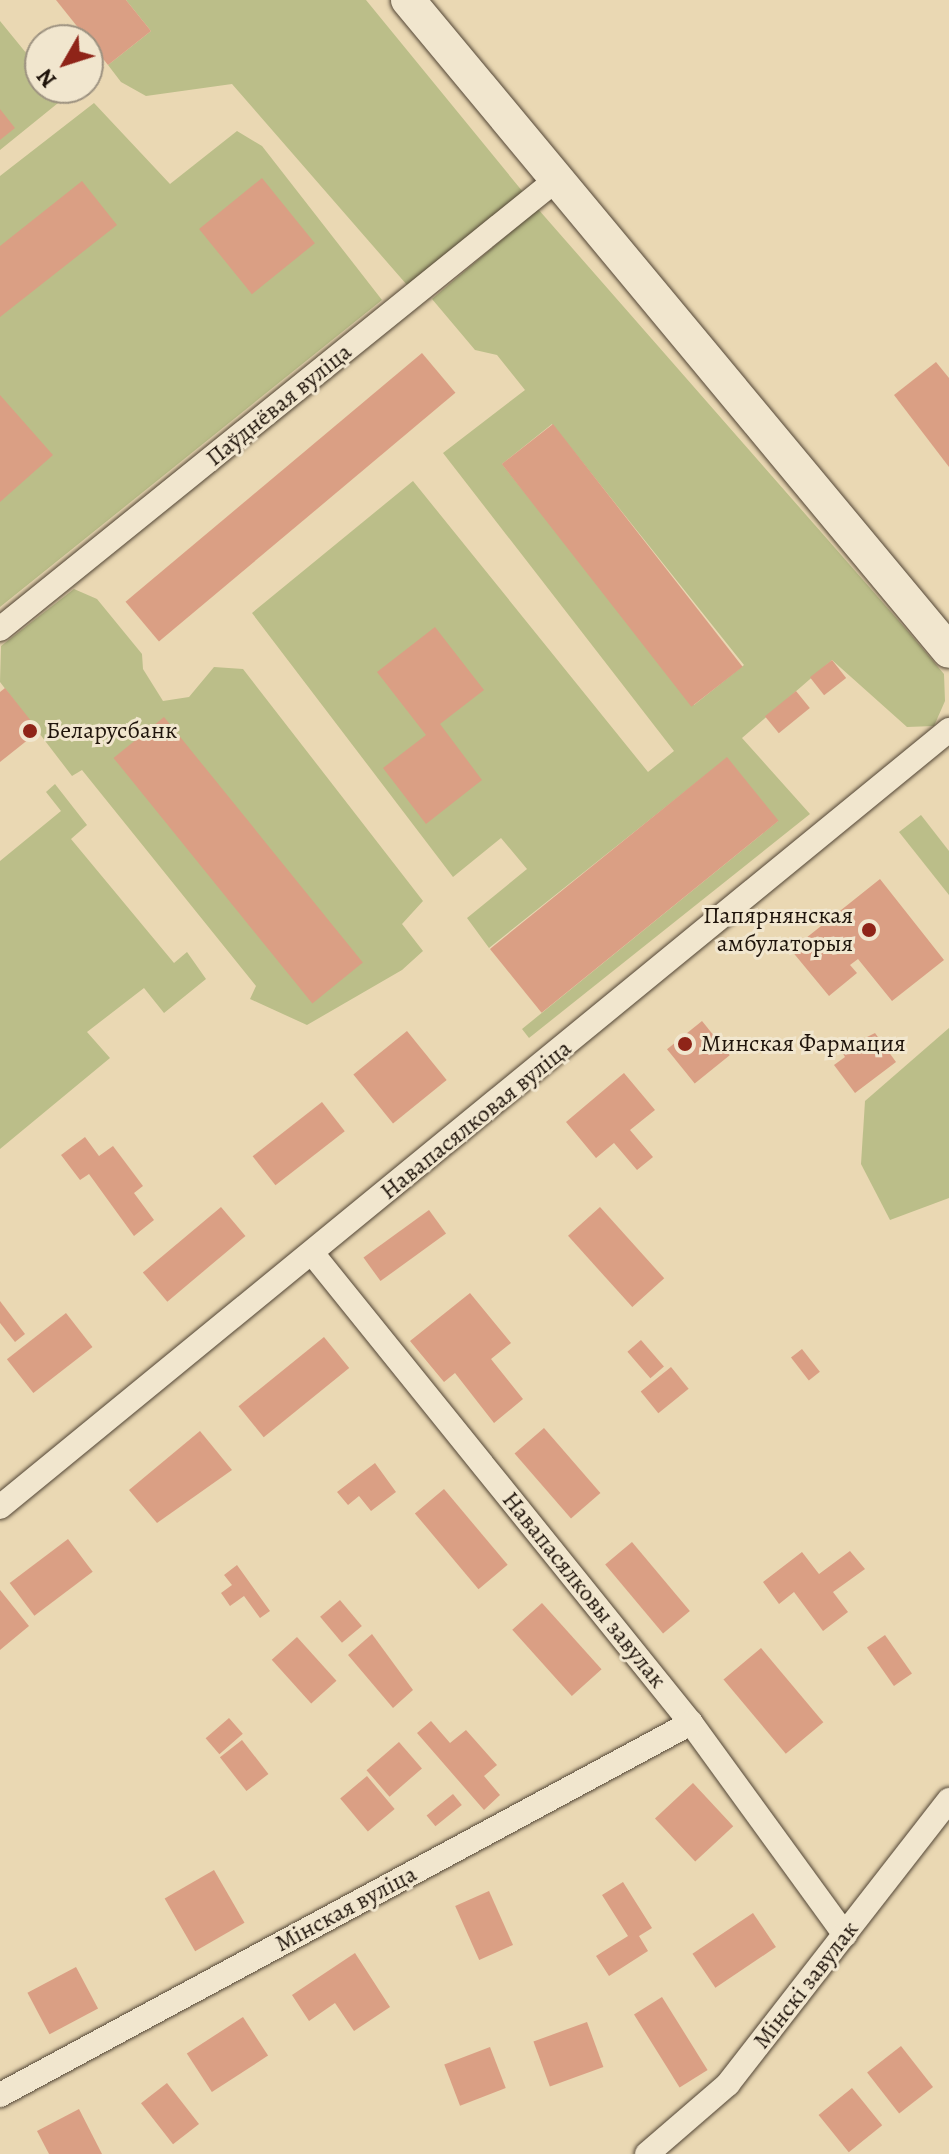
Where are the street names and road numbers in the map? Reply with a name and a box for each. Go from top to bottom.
street label: Паўднёвая вуліца [200,338,358,472]
street label: Навапасялковая вуліца [375,1034,577,1206]
street label: Навапасялковы завулак [496,1486,672,1694]
street label: Мінская вуліца [270,1860,422,1958]
street label: Мінскі завулак [747,1915,865,2055]

